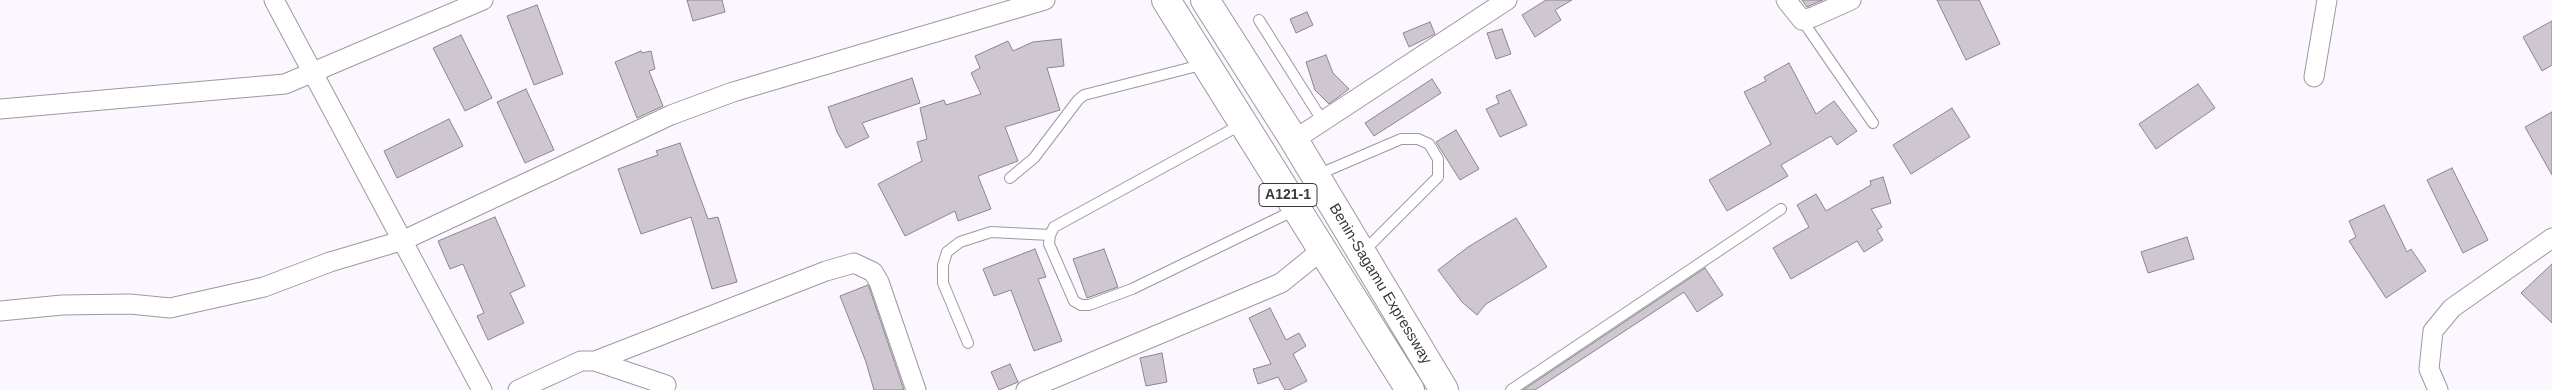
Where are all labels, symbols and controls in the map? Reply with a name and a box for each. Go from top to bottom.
road number: A121-1 [1259,184,1317,206]
street label: Benin-Sagamu Expressway [1325,200,1435,368]

